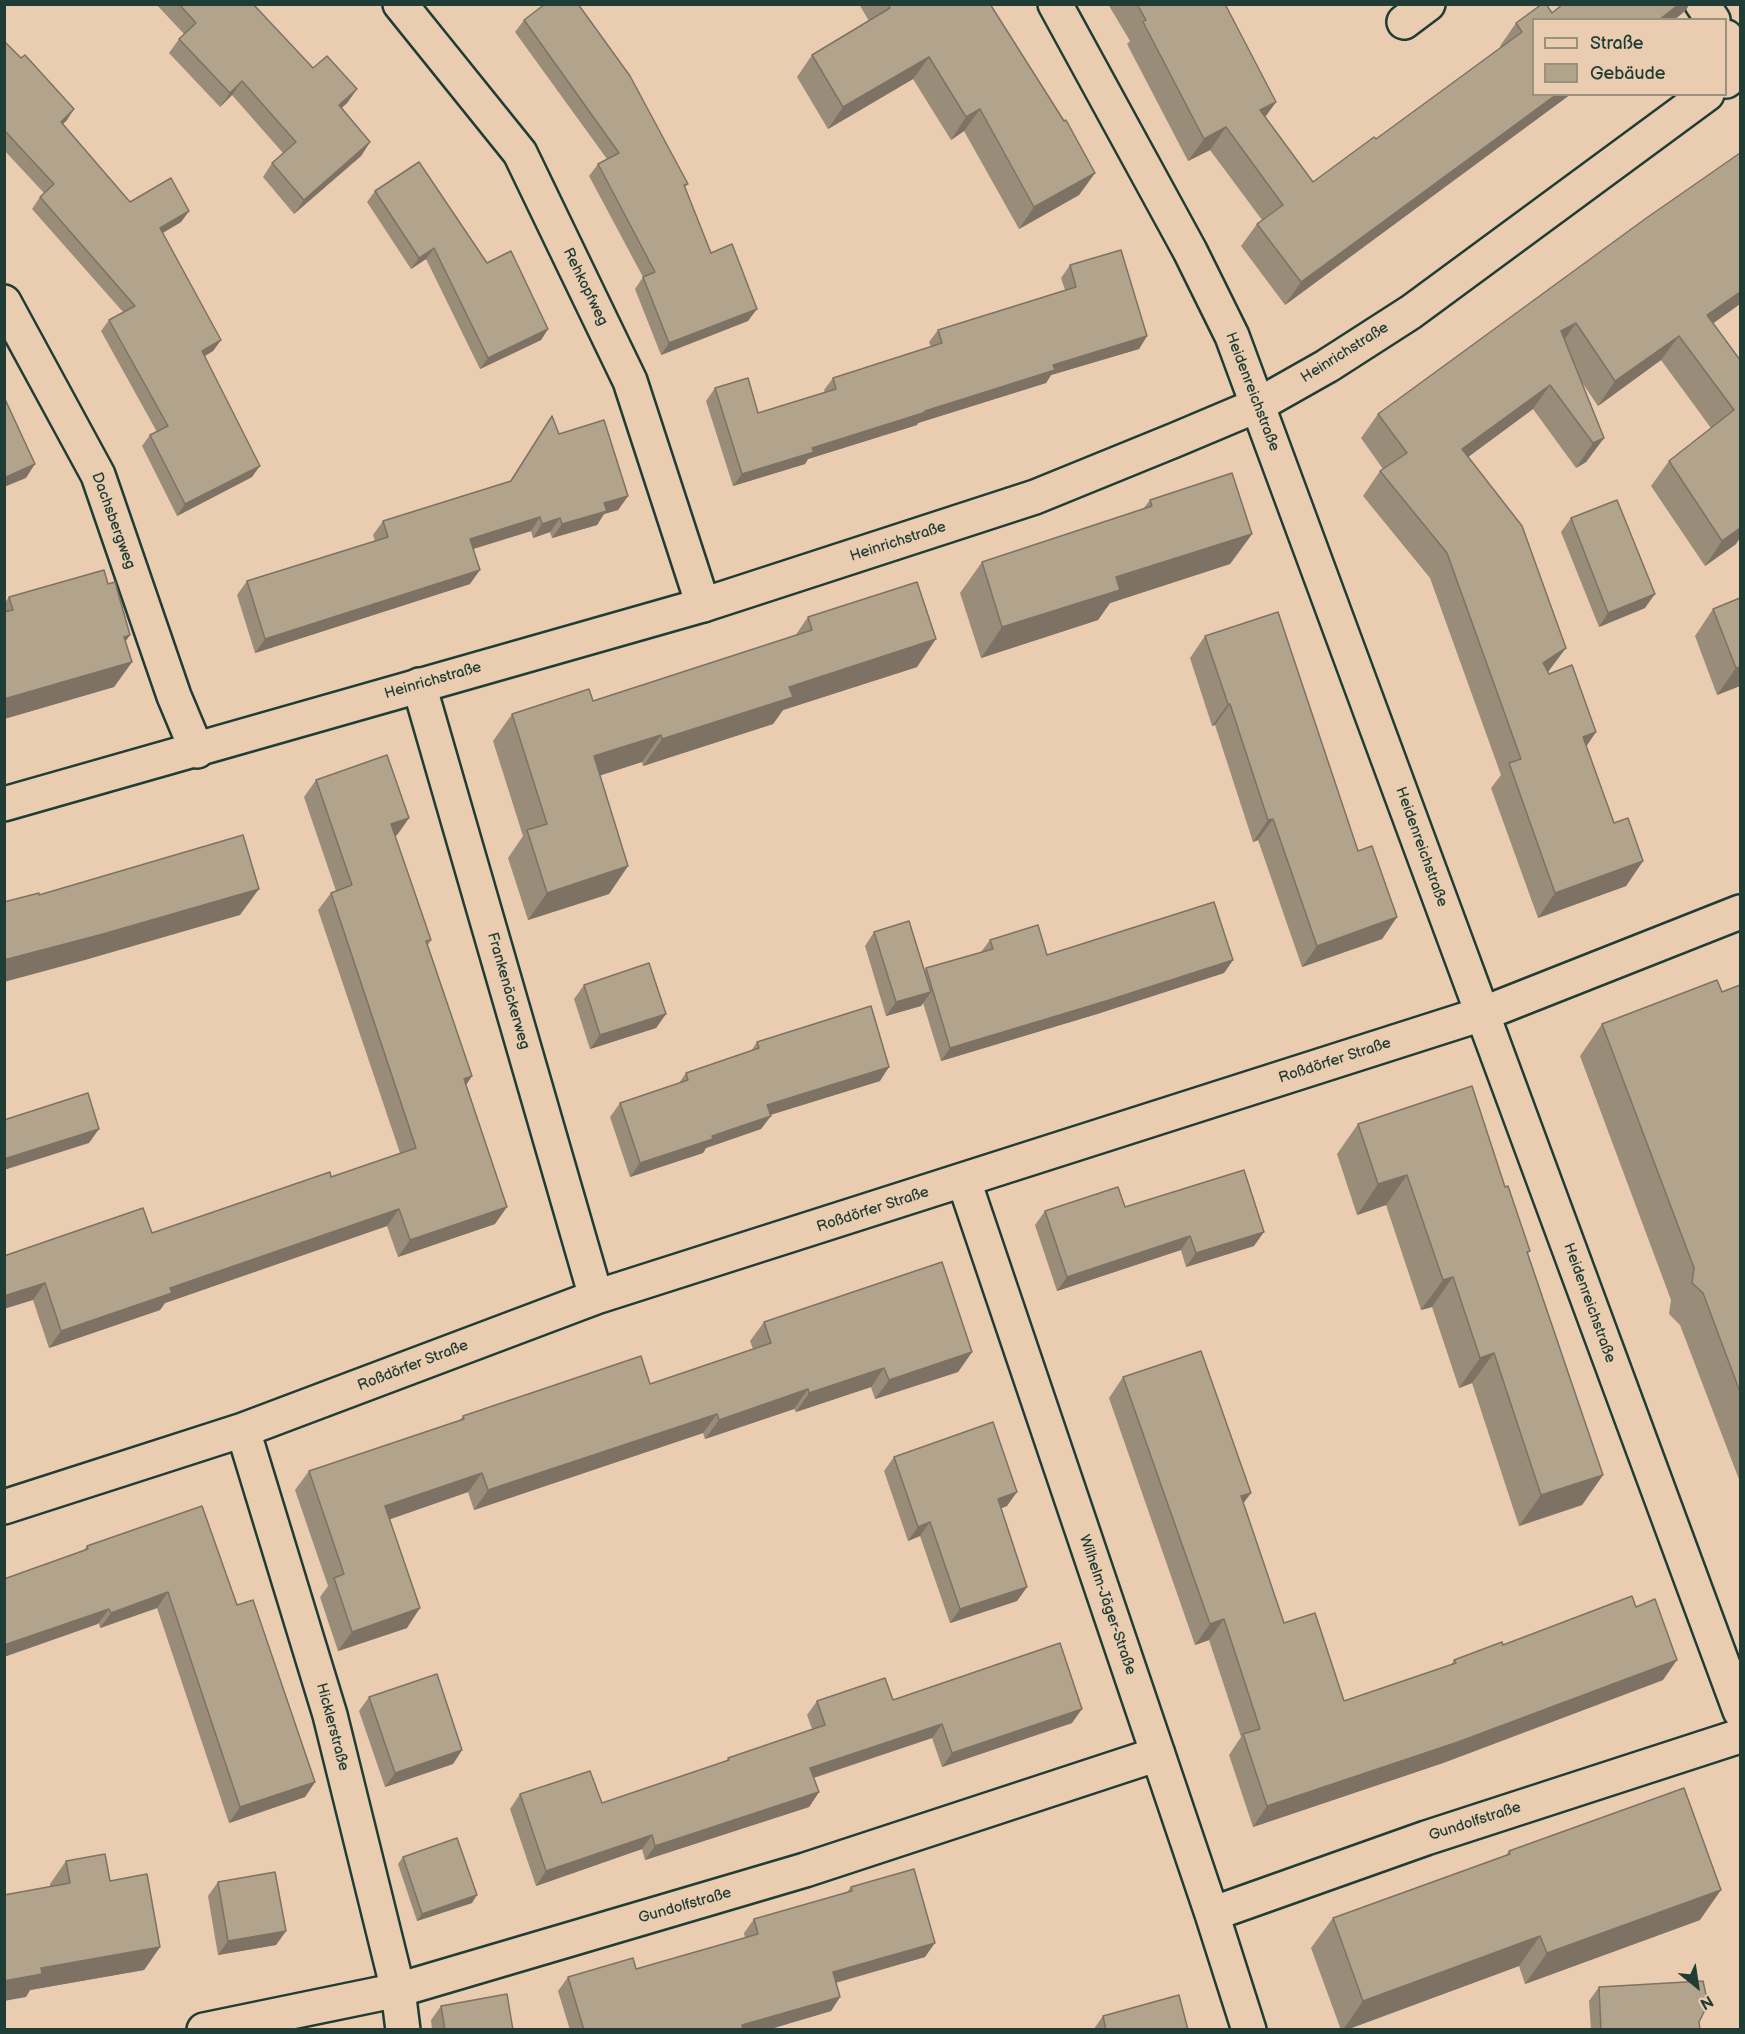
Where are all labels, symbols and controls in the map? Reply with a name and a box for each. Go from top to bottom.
legend [1532,18,1727,96]
text: Straße [1590,33,1643,54]
text: Gebäude [1590,63,1666,84]
street label: Rehkopfweg [558,245,612,329]
street label: Heinrichstraße [1298,319,1392,387]
street label: Heidenreichstraße [1221,330,1283,454]
street label: Dachsbergweg [87,470,139,572]
street label: Heinrichstraße [848,518,948,566]
street label: Heinrichstraße [382,659,484,703]
street label: Heidenreichstraße [1391,785,1451,909]
street label: Frankenäckerweg [483,930,533,1052]
street label: Roßdörfer Straße [1277,1034,1393,1088]
street label: Roßdörfer Straße [815,1183,931,1237]
street label: Heidenreichstraße [1559,1241,1619,1365]
street label: Roßdörfer Straße [355,1337,471,1395]
street label: Wilhelm-Jäger-Straße [1075,1533,1139,1677]
street label: Hicklerstraße [312,1681,352,1773]
street label: Gundolfstraße [1427,1799,1523,1845]
street label: Gundolfstraße [637,1884,733,1928]
north arrow [1667,1956,1727,2016]
text: N [1696,1991,1716,2013]

